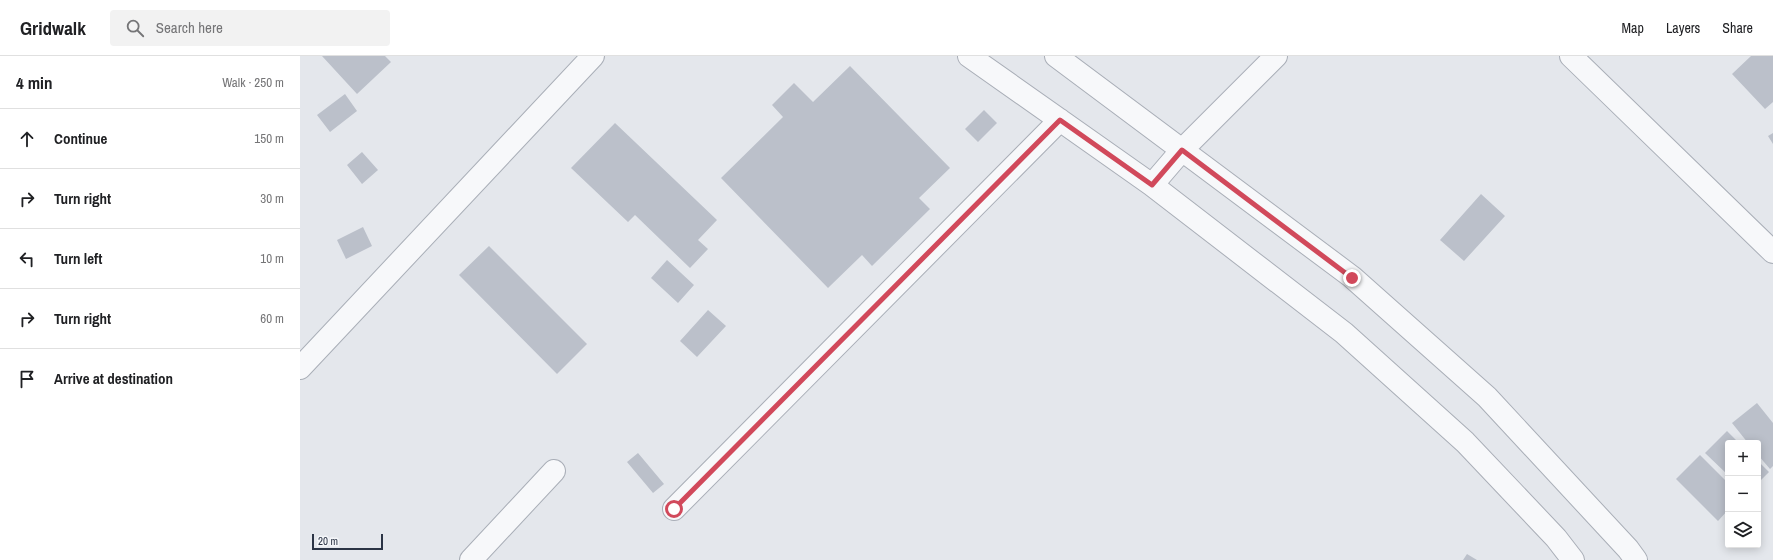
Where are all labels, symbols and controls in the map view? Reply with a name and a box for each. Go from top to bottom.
search box [110,10,390,46]
text: Gridwalk [20,15,86,41]
icon: search [124,17,146,39]
text: Search here [156,17,223,38]
text: Map [1622,19,1644,37]
text: Layers [1666,19,1700,37]
text: Share [1722,19,1753,37]
text: 4 min [16,71,52,94]
text: Walk · 250 m [222,74,284,91]
icon: ahead [16,128,38,150]
text: Continue [54,128,107,149]
text: 150 m [254,130,284,147]
icon: right [16,188,38,210]
text: Turn right [54,188,111,209]
text: 30 m [260,190,284,207]
icon: left [16,248,38,270]
text: Turn left [54,248,102,269]
text: 10 m [260,250,284,267]
route end [1343,269,1361,287]
icon: right [16,308,38,330]
text: Turn right [54,308,111,329]
text: 60 m [260,310,284,327]
icon: arrive [16,368,38,390]
text: Arrive at destination [54,368,173,389]
map controls [1725,440,1761,548]
button: + [1725,440,1761,476]
button: − [1725,476,1761,512]
route start [665,500,683,518]
button: layers [1725,512,1761,548]
scale bar [312,532,383,551]
text: 20 m [318,534,338,548]

